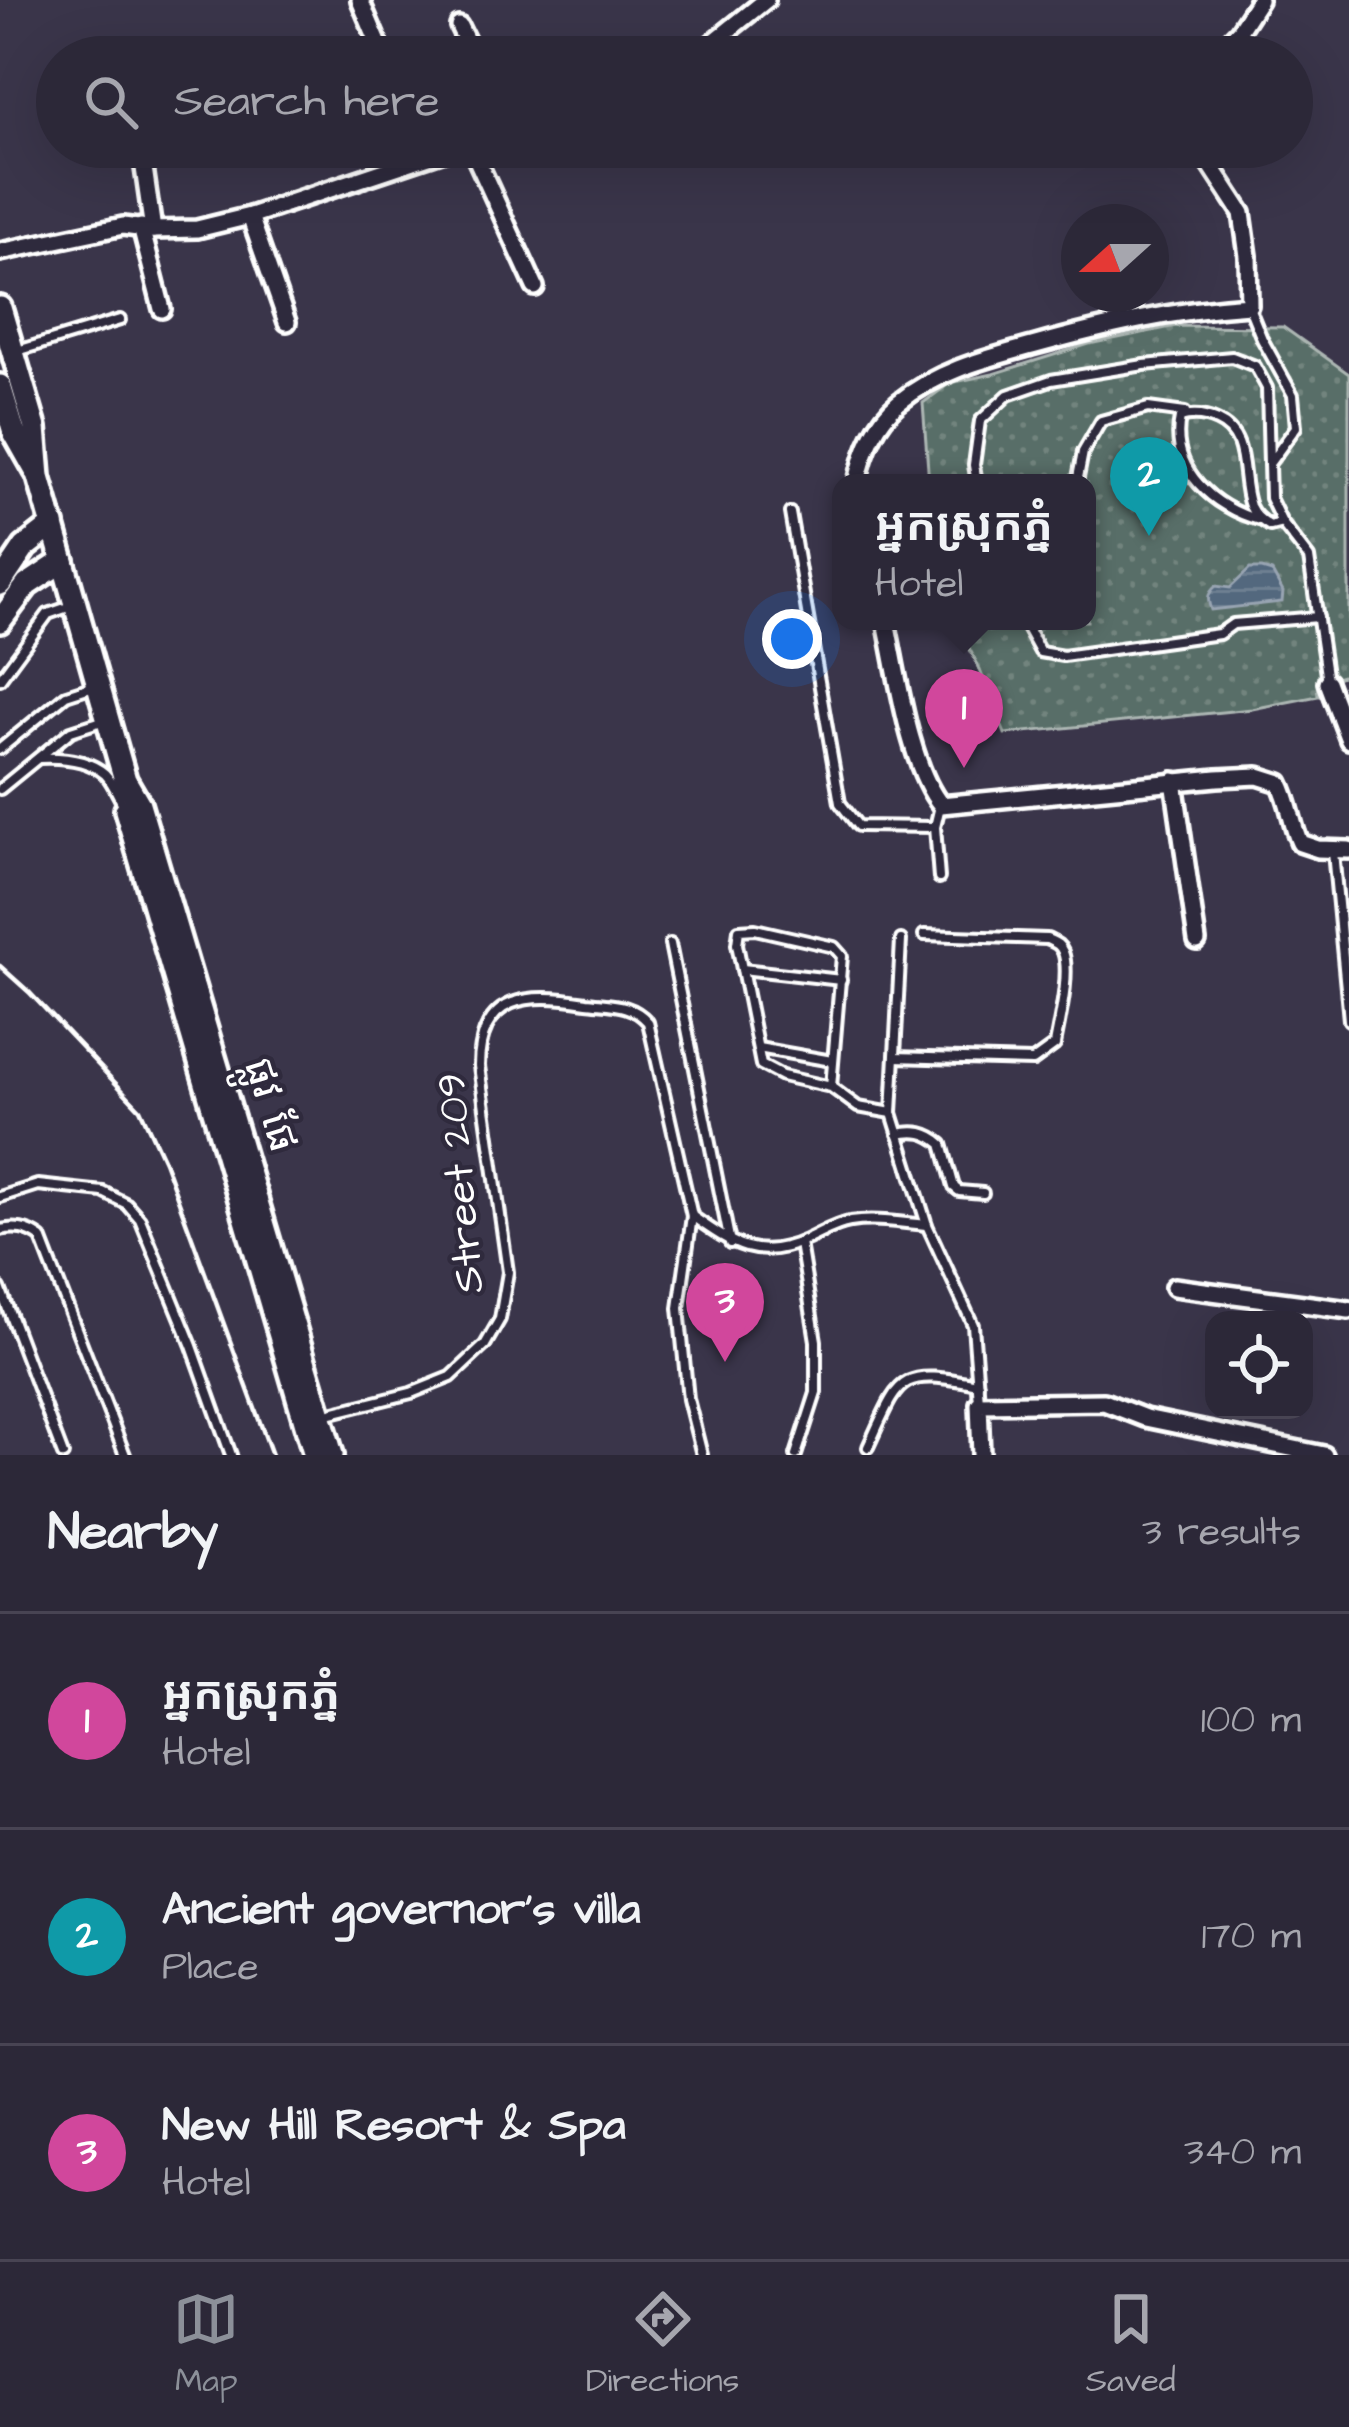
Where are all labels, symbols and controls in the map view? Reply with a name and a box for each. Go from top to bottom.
search box [36,36,1313,168]
icon: search [78,69,144,135]
text: Search here [174,71,440,133]
north arrow [1061,204,1169,312]
pin: 2 [1110,437,1188,536]
popup [832,474,1096,630]
text: អ្នកស្រុកភ្នំ [875,496,1053,558]
text: Hotel [875,558,963,612]
your location [762,609,822,669]
pin: 1 [925,669,1003,768]
street label: ផ្លូវ ផែ [223,1051,312,1161]
street label: Street 209 [422,1070,500,1296]
pin: 3 [686,1263,764,1362]
map controls [1205,1311,1313,1419]
button: locate [1205,1311,1313,1419]
text: Nearby [48,1498,218,1569]
text: 3 results [1142,1506,1301,1560]
text: អ្នកស្រុកភ្នំ [162,1665,340,1727]
text: 1 [85,1694,90,1748]
text: 100 m [1201,1694,1301,1748]
text: Hotel [162,1727,251,1781]
text: Ancient governor's villa [162,1879,640,1941]
text: 2 [76,1910,98,1964]
text: 170 m [1201,1910,1301,1964]
text: Place [162,1941,259,1995]
text: New Hill Resort & Spa [162,2095,626,2157]
text: 3 [77,2126,97,2180]
text: 340 m [1184,2126,1301,2180]
text: Hotel [162,2157,251,2211]
tab: Map [173,2286,239,2404]
tab: Directions [586,2286,739,2404]
tab: Saved [1086,2286,1176,2404]

